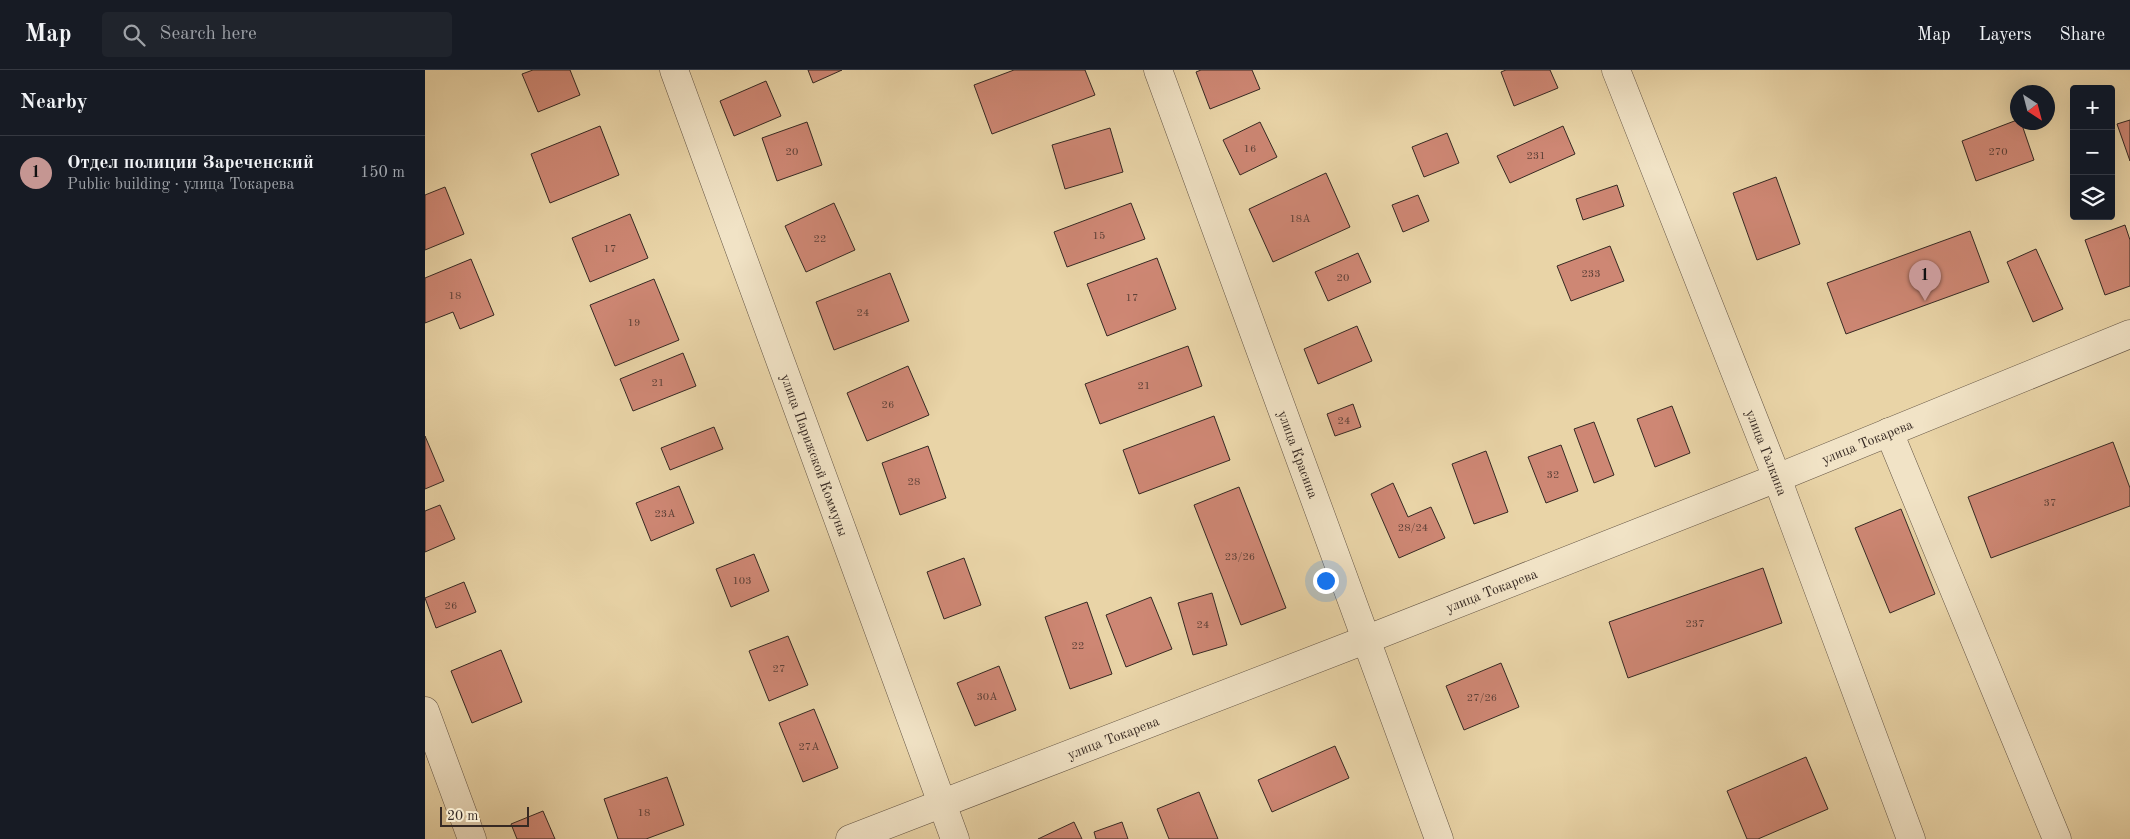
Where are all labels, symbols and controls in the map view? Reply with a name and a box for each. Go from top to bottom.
search box [102,12,452,57]
icon: search [120,21,148,49]
text: Map [25,23,72,47]
text: Search here [160,25,257,44]
text: Map [1917,26,1951,44]
text: Layers [1979,26,2031,44]
text: Share [2059,26,2105,44]
north arrow [2010,85,2055,130]
map controls [2070,85,2115,220]
button: + [2070,85,2115,130]
text: Nearby [20,92,88,113]
button: − [2070,130,2115,175]
house number: 16 [1244,144,1256,155]
house number: 20 [786,147,798,158]
house number: 270 [1988,147,2008,158]
house number: 231 [1526,151,1546,162]
text: Отдел полиции Зареченский [67,154,314,173]
text: 1 [31,165,41,181]
text: 150 m [360,165,405,181]
button: layers [2070,175,2115,220]
text: Public building · улица Токарева [67,177,294,193]
house number: 18А [1289,214,1311,225]
house number: 15 [1093,231,1105,242]
house number: 22 [814,234,826,245]
house number: 17 [604,244,616,255]
pin: 1 [1909,260,1941,301]
house number: 233 [1581,269,1601,280]
house number: 20 [1337,273,1349,284]
house number: 18 [449,291,461,302]
house number: 17 [1126,293,1138,304]
house number: 24 [857,308,869,319]
house number: 19 [628,318,640,329]
street label: улица Парижской Коммуны [778,372,850,539]
house number: 21 [652,378,664,389]
house number: 21 [1138,381,1150,392]
house number: 26 [882,400,894,411]
street label: улица Галкина [1743,408,1789,498]
street label: улица Красина [1275,409,1320,500]
house number: 24 [1338,416,1350,427]
street label: улица Токарева [1820,417,1915,467]
house number: 32 [1547,470,1559,481]
house number: 28 [908,477,920,488]
house number: 37 [2044,498,2056,509]
house number: 23А [654,509,676,520]
house number: 28/24 [1398,523,1428,534]
house number: 23/26 [1225,552,1255,563]
street label: улица Токарева [1444,567,1540,615]
your location [1313,568,1339,594]
house number: 103 [732,576,752,587]
house number: 26 [445,601,457,612]
house number: 237 [1685,619,1705,630]
house number: 24 [1197,620,1209,631]
house number: 22 [1072,641,1084,652]
house number: 27 [773,664,785,675]
house number: 30А [976,692,998,703]
house number: 27/26 [1467,693,1497,704]
street label: улица Токарева [1066,714,1161,762]
house number: 27А [798,742,820,753]
scale bar [440,804,529,827]
house number: 18 [638,808,650,819]
text: 20 m [447,809,478,823]

